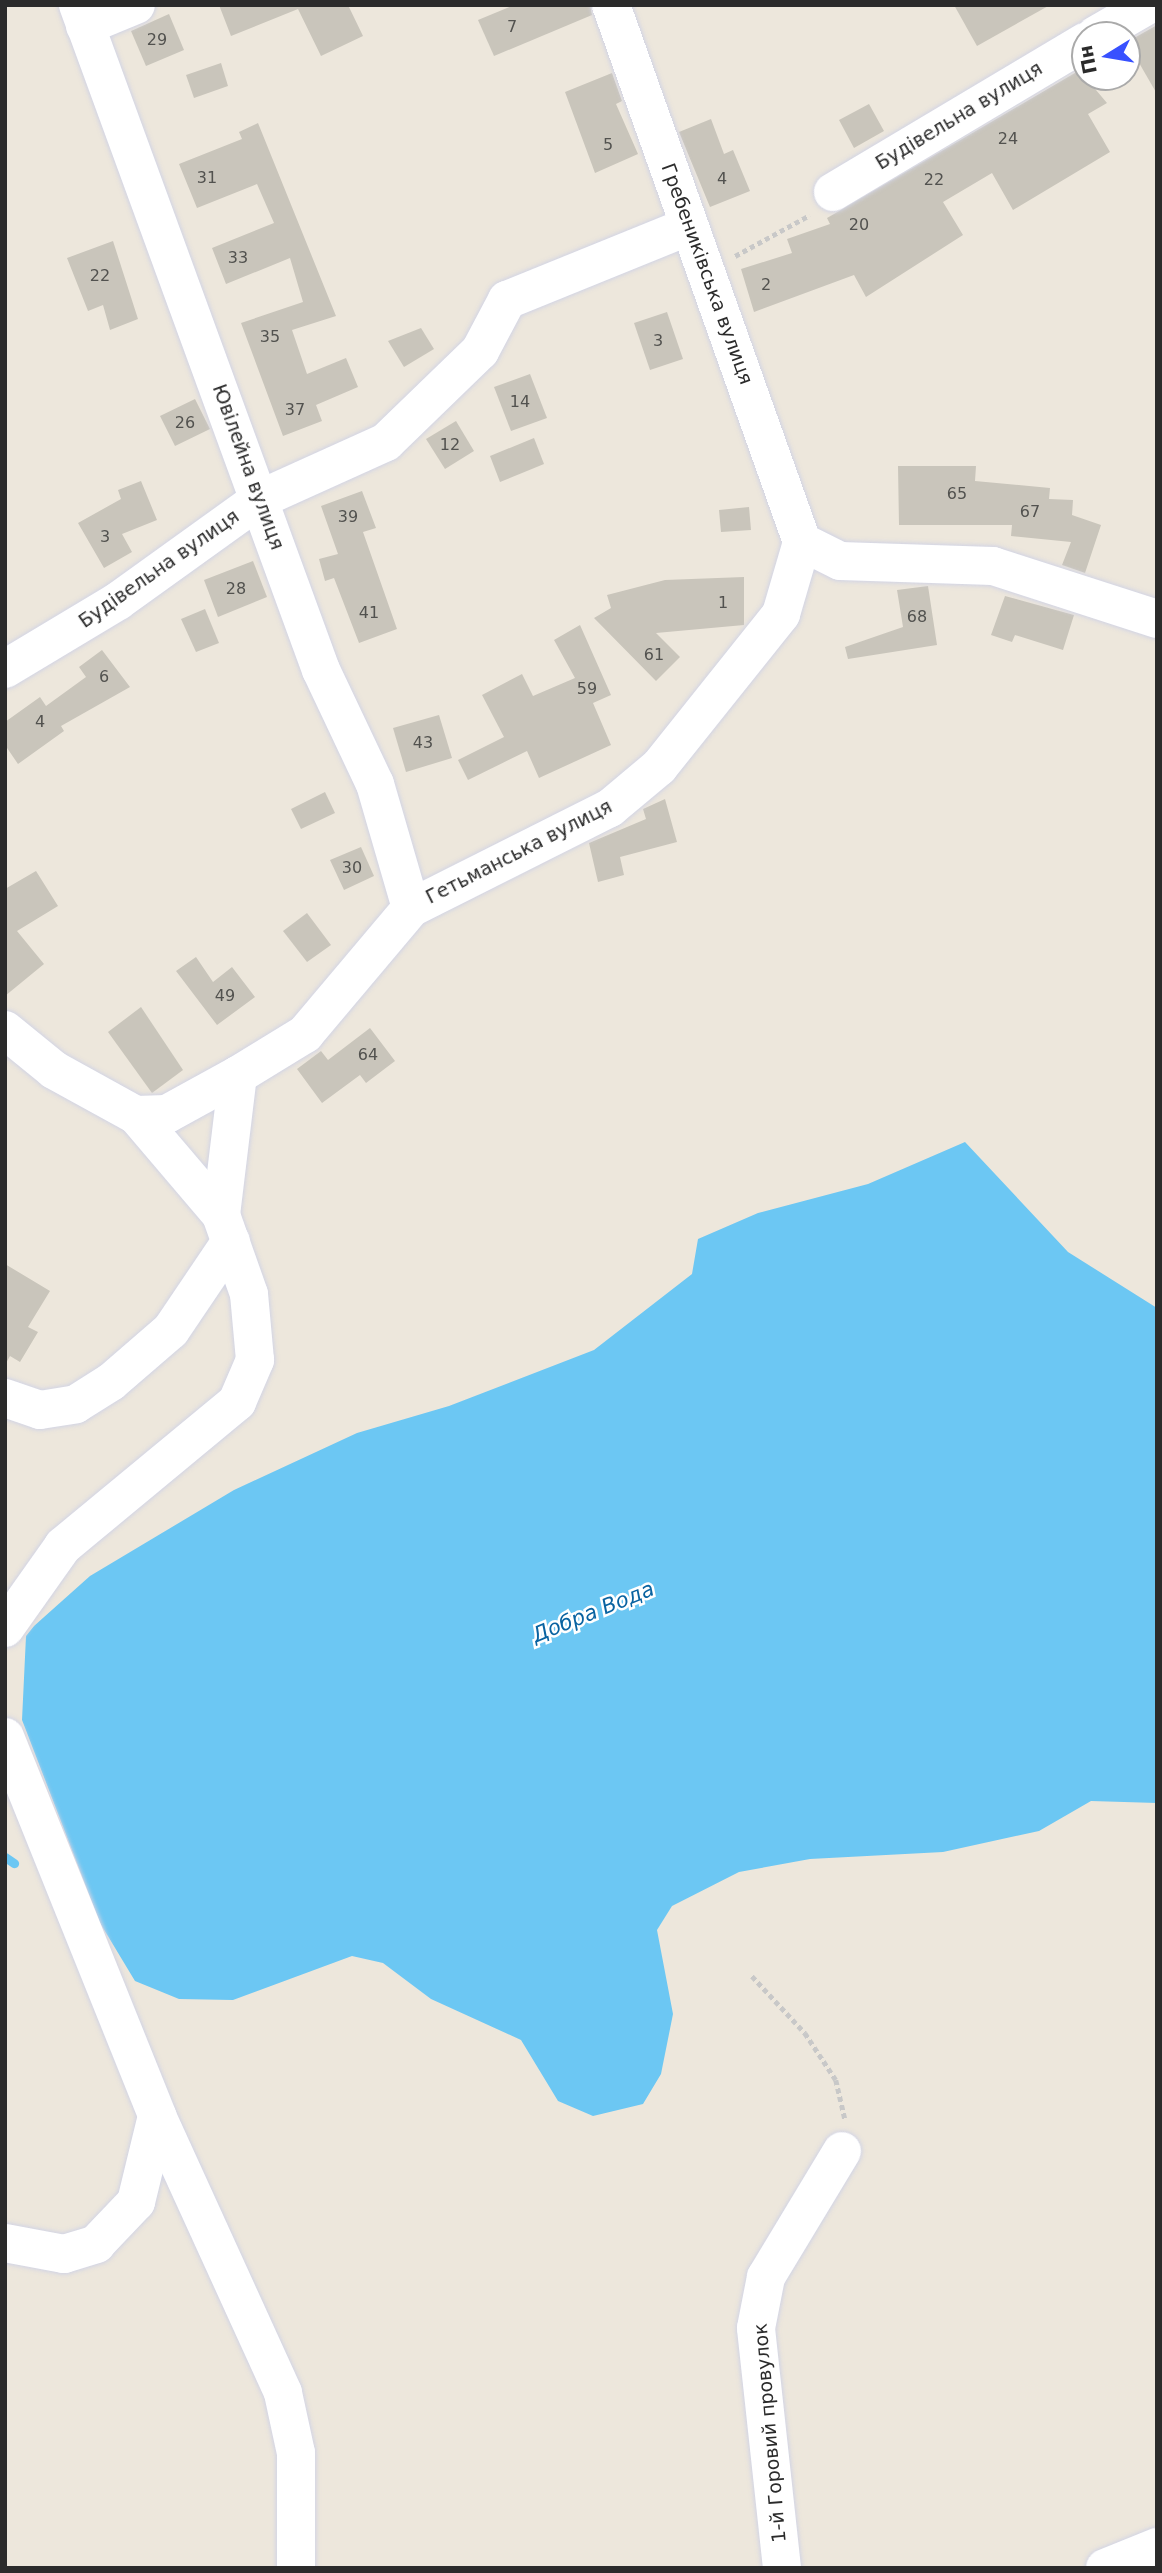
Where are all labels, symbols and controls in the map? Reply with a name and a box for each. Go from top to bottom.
house number: 7 [507,17,517,37]
north arrow [1071,21,1141,91]
house number: 29 [147,30,167,50]
text: Пн [1074,43,1101,76]
street label: Будівельна вулиця [872,57,1046,175]
house number: 24 [998,129,1018,149]
house number: 5 [603,135,613,155]
street label: Гребениківська вулиця [656,160,758,388]
house number: 31 [197,168,217,188]
house number: 4 [717,169,727,189]
house number: 22 [924,170,944,190]
house number: 20 [849,215,869,235]
house number: 33 [228,248,248,268]
house number: 22 [90,266,110,286]
house number: 2 [761,275,771,295]
house number: 35 [260,327,280,347]
house number: 3 [653,331,663,351]
street label: Ювілейна вулиця [207,381,289,553]
house number: 14 [510,392,530,412]
house number: 37 [285,400,305,420]
house number: 26 [175,413,195,433]
house number: 12 [440,435,460,455]
house number: 65 [947,484,967,504]
house number: 67 [1020,502,1040,522]
street label: Будівельна вулиця [75,505,243,633]
house number: 39 [338,507,358,527]
house number: 3 [100,527,110,547]
house number: 28 [226,579,246,599]
house number: 1 [718,593,728,613]
house number: 41 [359,603,379,623]
house number: 68 [907,607,927,627]
house number: 61 [644,645,664,665]
house number: 6 [99,667,109,687]
house number: 59 [577,679,597,699]
house number: 4 [35,712,45,732]
house number: 43 [413,733,433,753]
street label: Гетьманська вулиця [422,795,616,909]
house number: 30 [342,858,362,878]
house number: 49 [215,986,235,1006]
house number: 64 [358,1045,378,1065]
water label: Добра Вода [528,1576,658,1648]
street label: 1-й Горовий провулок [749,2322,791,2544]

